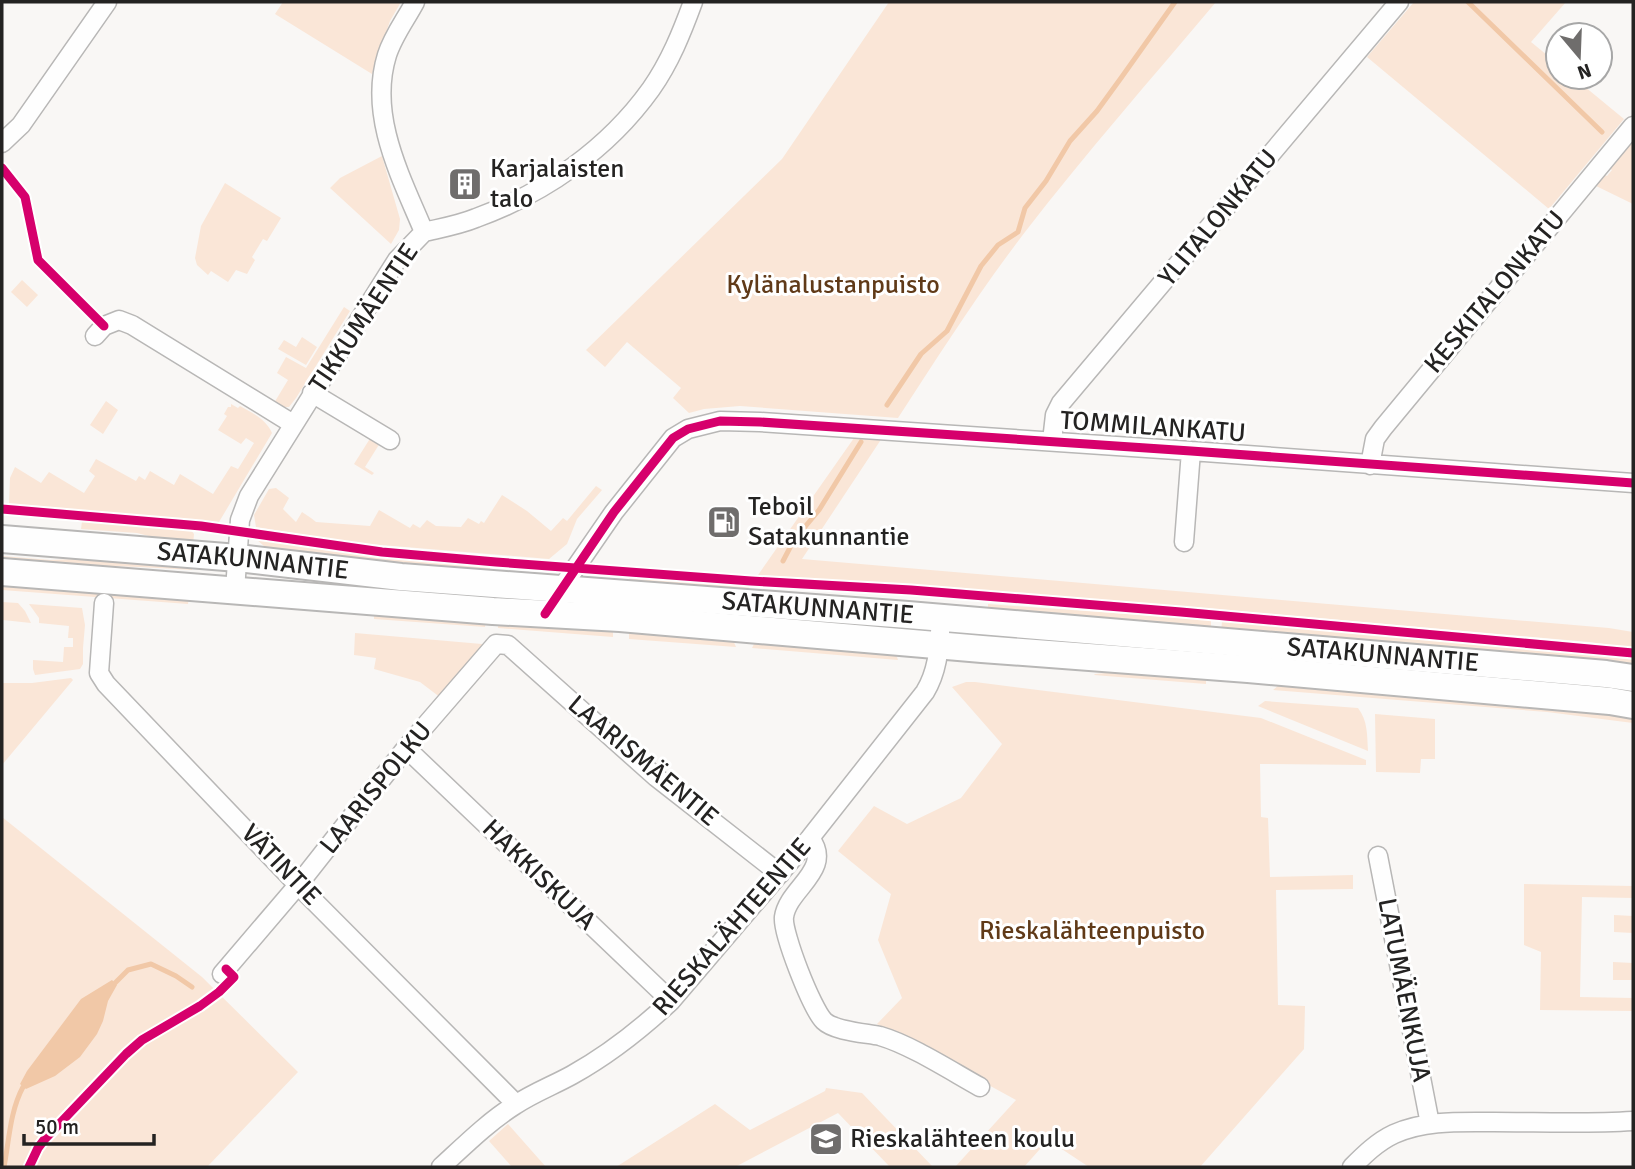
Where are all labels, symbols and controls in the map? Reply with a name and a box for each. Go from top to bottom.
north arrow [1544,21,1614,91]
text: N [1574,58,1594,85]
street label: YLITALONKATU [1152,143,1284,293]
place label: Karjalaisten talo [490,153,625,215]
building icon: Karjalaisten talo [446,165,484,203]
street label: KESKITALONKATU [1418,204,1572,380]
street label: TIKKUMÄENTIE [302,237,426,399]
park label: Kylänalustanpuisto [726,269,940,301]
street label: TOMMILANKATU [1059,405,1247,449]
place label: Teboil Satakunnantie [748,491,910,553]
fuel station icon: Teboil Satakunnantie [705,503,743,541]
street label: SATAKUNNANTIE [156,536,351,587]
street label: SATAKUNNANTIE [721,585,915,631]
street label: SATAKUNNANTIE [1286,631,1480,679]
street label: LAARISMÄENTIE [561,689,725,833]
street label: LAARISPOLKU [313,715,439,861]
street label: HAKKISKUJA [475,813,603,937]
street label: VÄTINTIE [234,817,328,913]
street label: RIESKALÄHTEENTIE [646,831,818,1023]
street label: LATUMÄENKUJA [1371,895,1438,1085]
park label: Rieskalähteenpuisto [979,915,1205,947]
scale bar [24,1102,154,1146]
text: 50 m [35,1114,79,1140]
school or university icon: Rieskalähteen koulu [807,1120,845,1158]
place label: Rieskalähteen koulu [850,1123,1075,1155]

